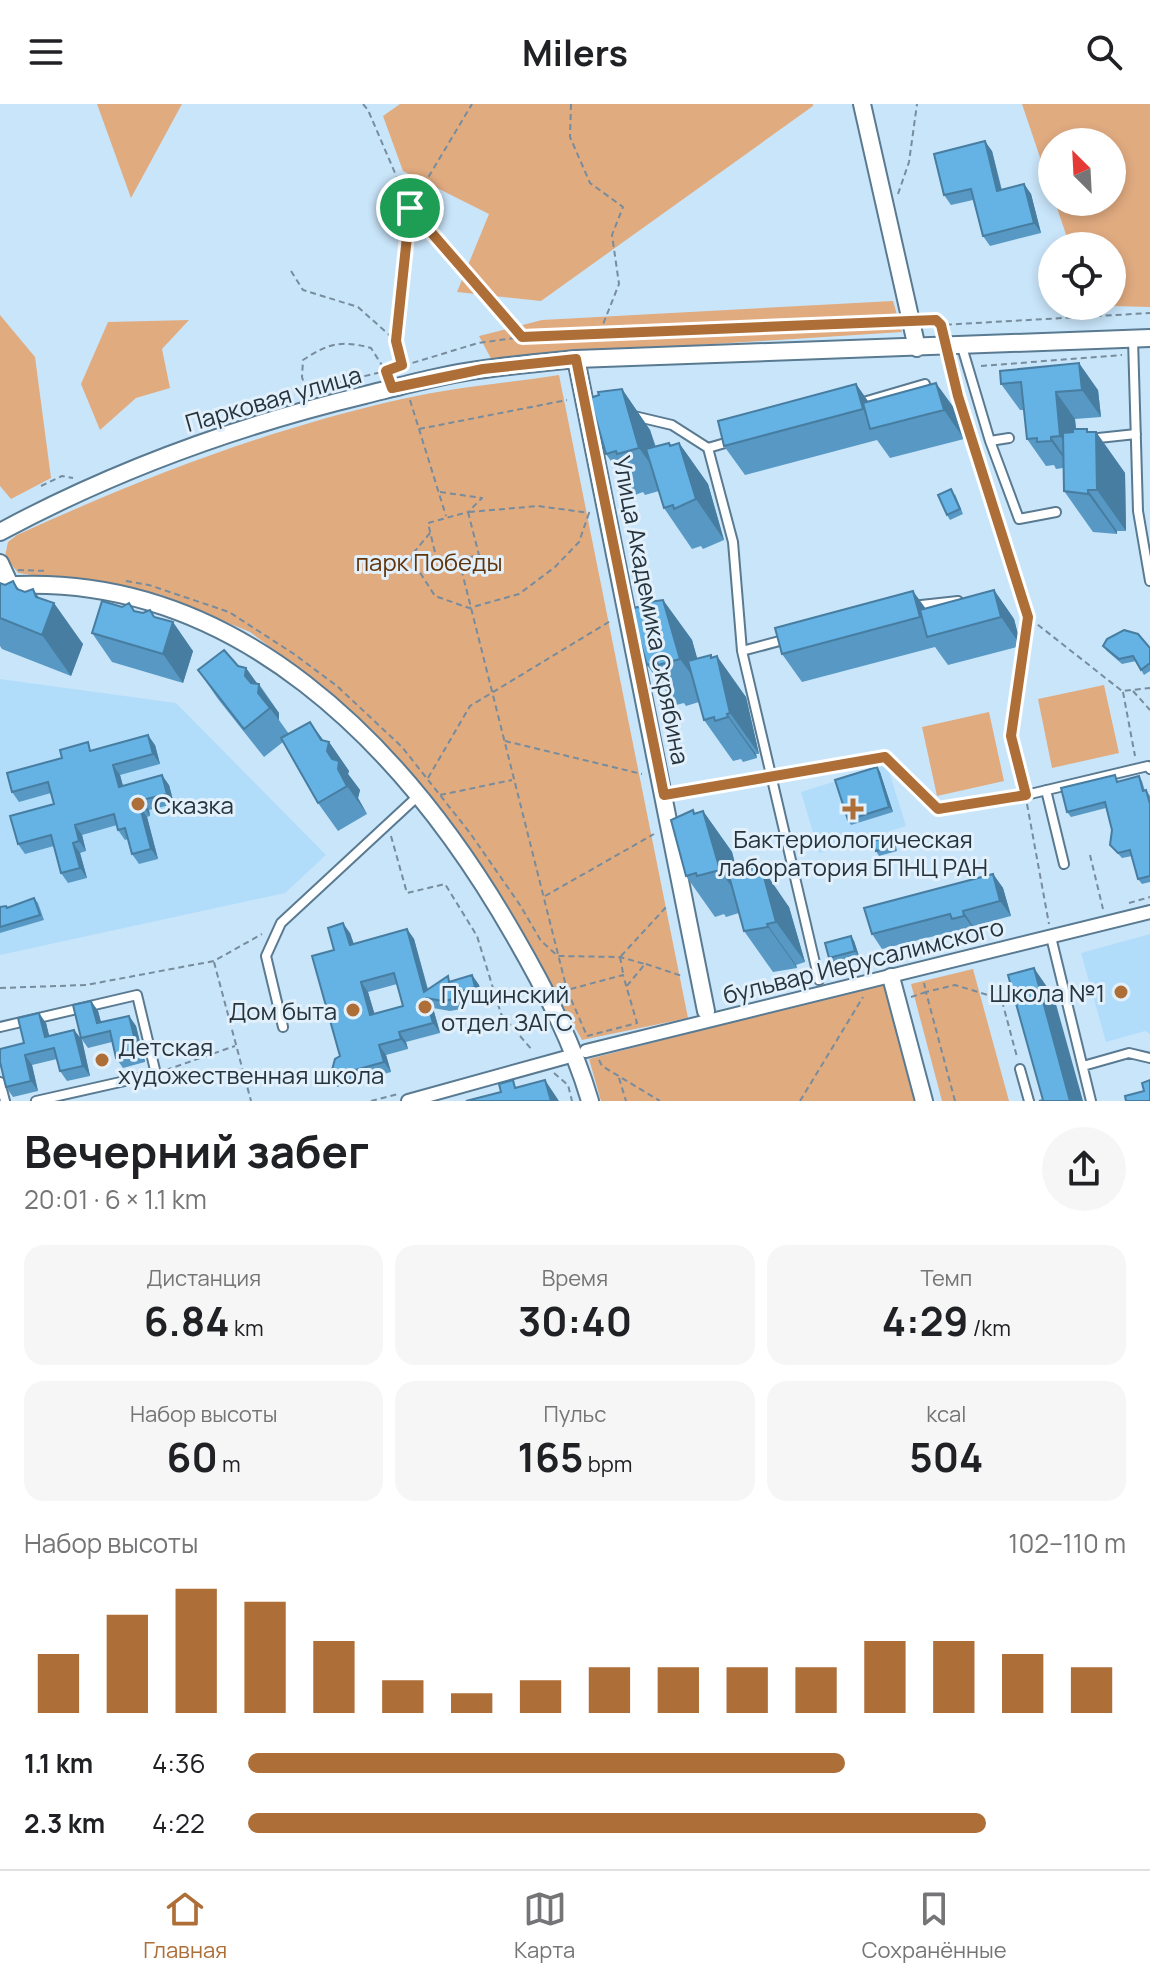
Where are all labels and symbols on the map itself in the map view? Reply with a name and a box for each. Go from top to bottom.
north arrow [1038,128,1126,216]
pin [376,174,444,242]
street label: Парковая улица [181,357,365,439]
street label: Улица Академика Скрябина [606,453,698,767]
park label: парк Победы [355,545,503,578]
place label: Сказка [154,788,234,821]
marker: Сказка [129,795,147,813]
marker: Бактериологическая лаборатория БПНЦ РАН [842,798,864,820]
place label: Бактериологическая лаборатория БПНЦ РАН [718,822,988,883]
street label: бульвар Иерусалимского [719,909,1007,1011]
place label: Школа №1 [990,976,1105,1009]
place label: Пущинский отдел ЗАГС [441,977,573,1038]
marker: Школа №1 [1112,983,1130,1001]
place label: Дом быта [229,994,337,1027]
marker: Пущинский отдел ЗАГС [416,998,434,1016]
marker: Дом быта [344,1001,362,1019]
place label: Детская художественная школа [118,1030,384,1091]
marker: Детская художественная школа [93,1051,111,1069]

